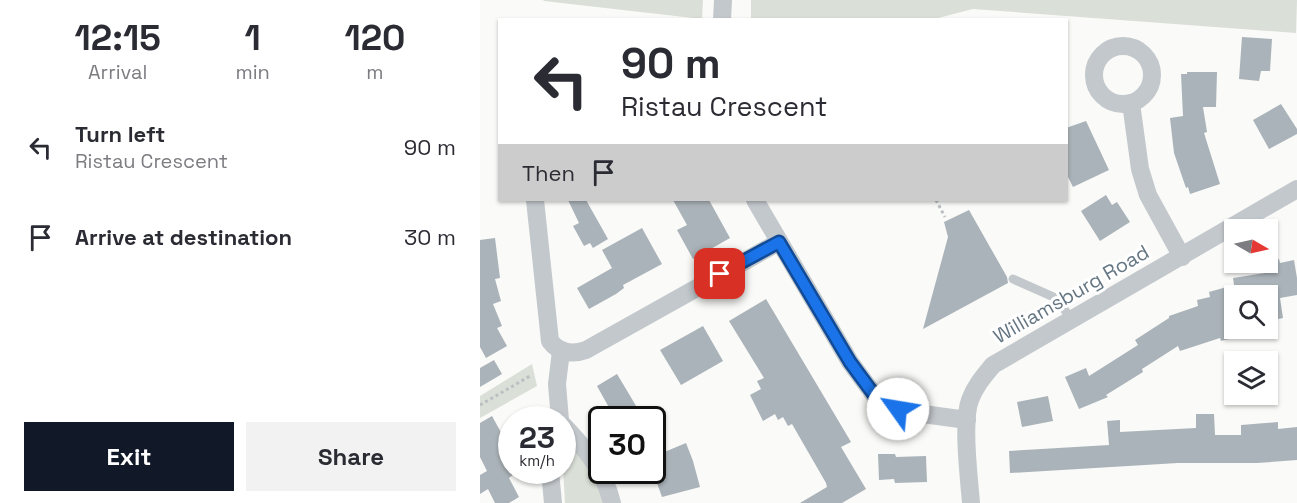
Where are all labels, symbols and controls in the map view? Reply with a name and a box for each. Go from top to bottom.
text: 12:15 [75,15,161,61]
text: 1 [245,15,261,61]
text: 120 [344,15,405,61]
text: 90 m [621,37,721,90]
icon: left [522,42,600,120]
text: Arrival [88,59,147,85]
text: min [235,59,270,85]
text: m [366,59,384,85]
text: Ristau Crescent [621,89,828,124]
text: Turn left [75,120,165,148]
icon: left [24,131,57,164]
text: 90 m [404,133,456,161]
text: Ristau Crescent [75,148,228,174]
icon: arrive [587,156,620,189]
text: Then [522,159,575,187]
north arrow [1224,219,1278,273]
map controls [1224,219,1278,405]
icon: arrive [24,221,57,254]
text: Arrive at destination [75,223,292,251]
text: 30 m [404,223,456,251]
street label: Williamsburg Road [988,239,1154,349]
pin [694,248,745,299]
icon: arrive [703,257,736,290]
button: search [1224,285,1278,339]
button: layers [1224,351,1278,405]
position arrow [866,377,930,441]
speed limit sign: 30 [588,406,666,484]
text: 23 [519,418,555,457]
button: Exit [24,422,234,491]
button: Share [246,422,456,491]
text: km/h [519,451,555,470]

